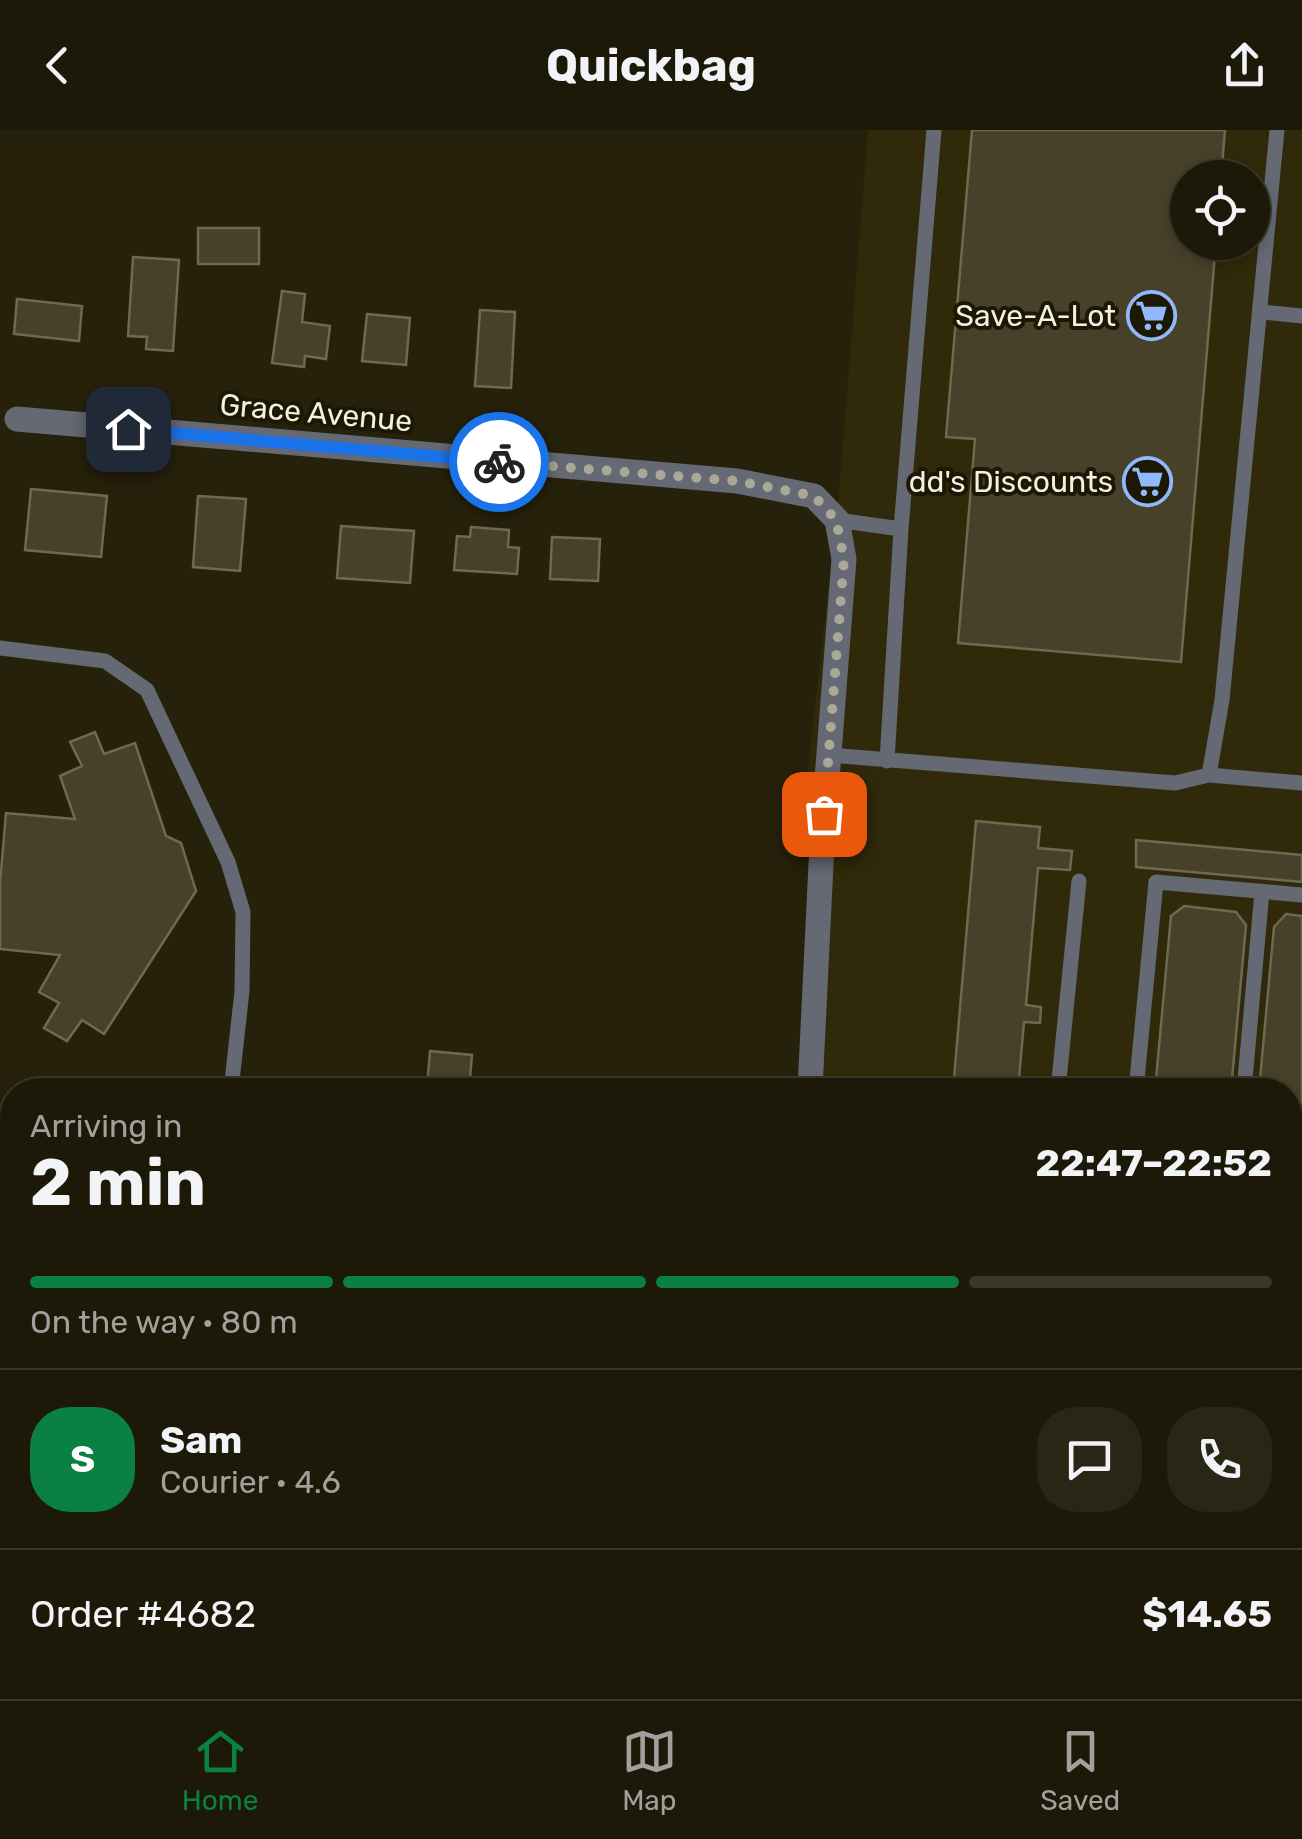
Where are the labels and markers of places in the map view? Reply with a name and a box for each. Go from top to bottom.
supermarket icon: Save-A-Lot [1125,290,1177,342]
place label: Save-A-Lot [955,298,1116,334]
pin [86,387,171,472]
supermarket icon: dd's Discounts [1122,456,1174,508]
place label: dd's Discounts [909,464,1113,500]
pin [782,772,867,857]

